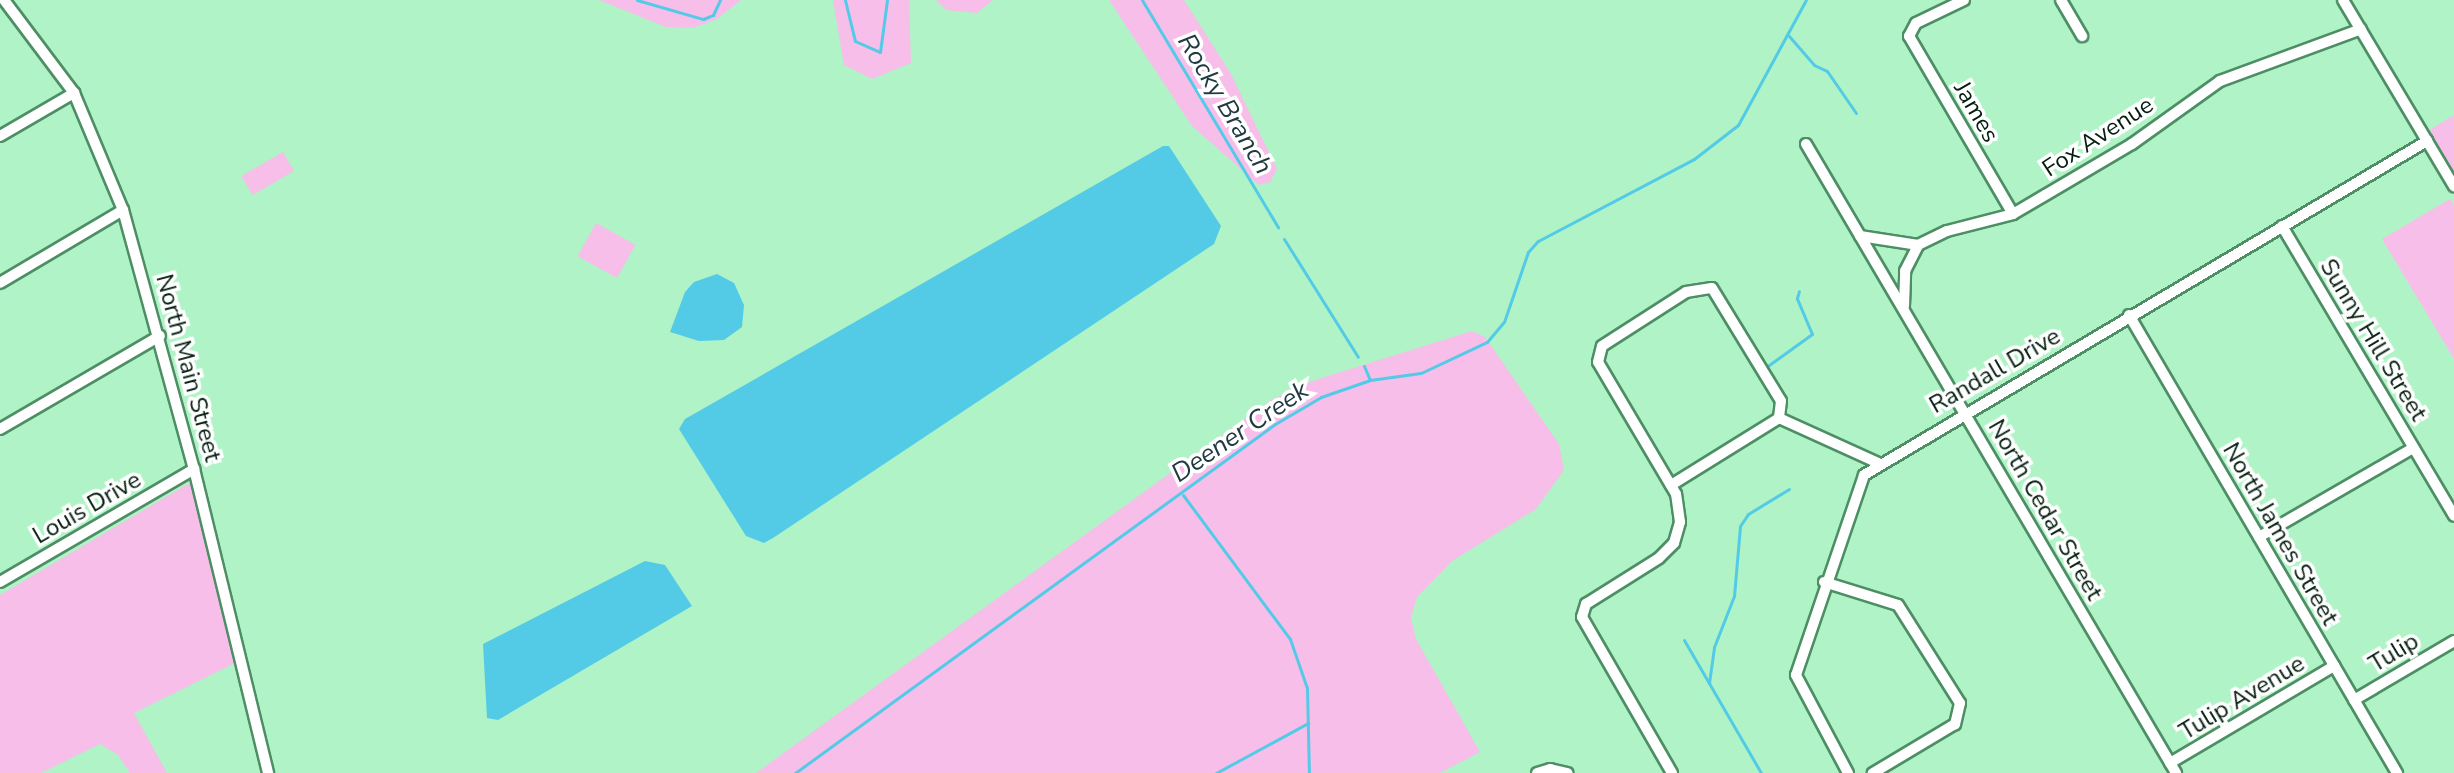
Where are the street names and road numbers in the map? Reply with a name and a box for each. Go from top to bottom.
street label: James [1947,77,2005,147]
street label: Fox Avenue [2037,91,2159,183]
street label: Sunny Hill Street [2313,254,2433,426]
street label: North Main Street [149,271,227,465]
street label: Randall Drive [1924,322,2066,420]
street label: North Cedar Street [1982,415,2108,605]
street label: North James Street [2216,438,2344,630]
street label: Louis Drive [28,466,146,550]
street label: Tulip [2364,627,2424,679]
street label: Tulip Avenue [2174,649,2310,747]

